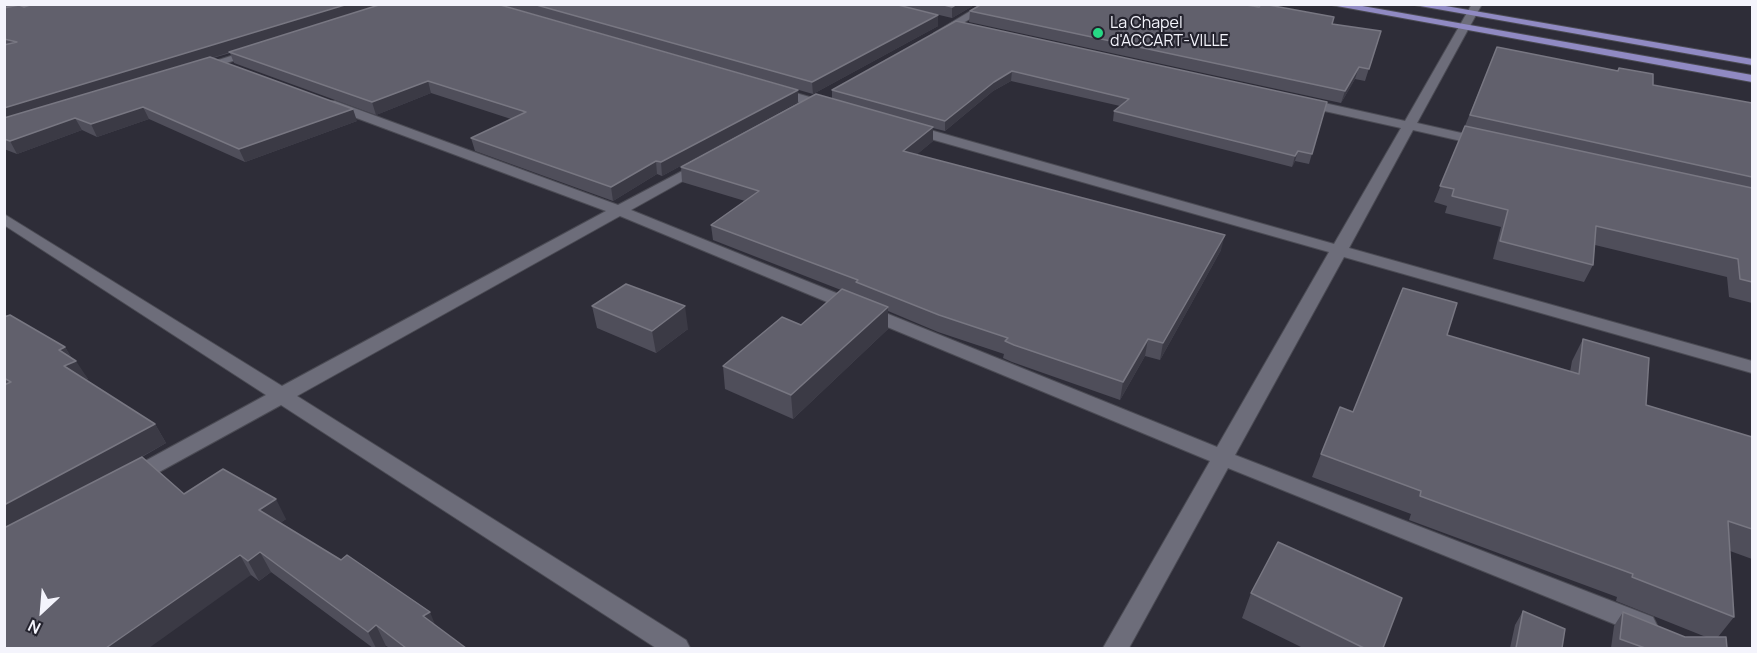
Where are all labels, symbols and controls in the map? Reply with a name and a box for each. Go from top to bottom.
place label: La Chapel d'ACCART-VILLE [1110,14,1229,52]
marker: La Chapel d'ACCART-VILLE [1091,26,1105,40]
north arrow [12,581,72,641]
text: N [24,615,44,640]

